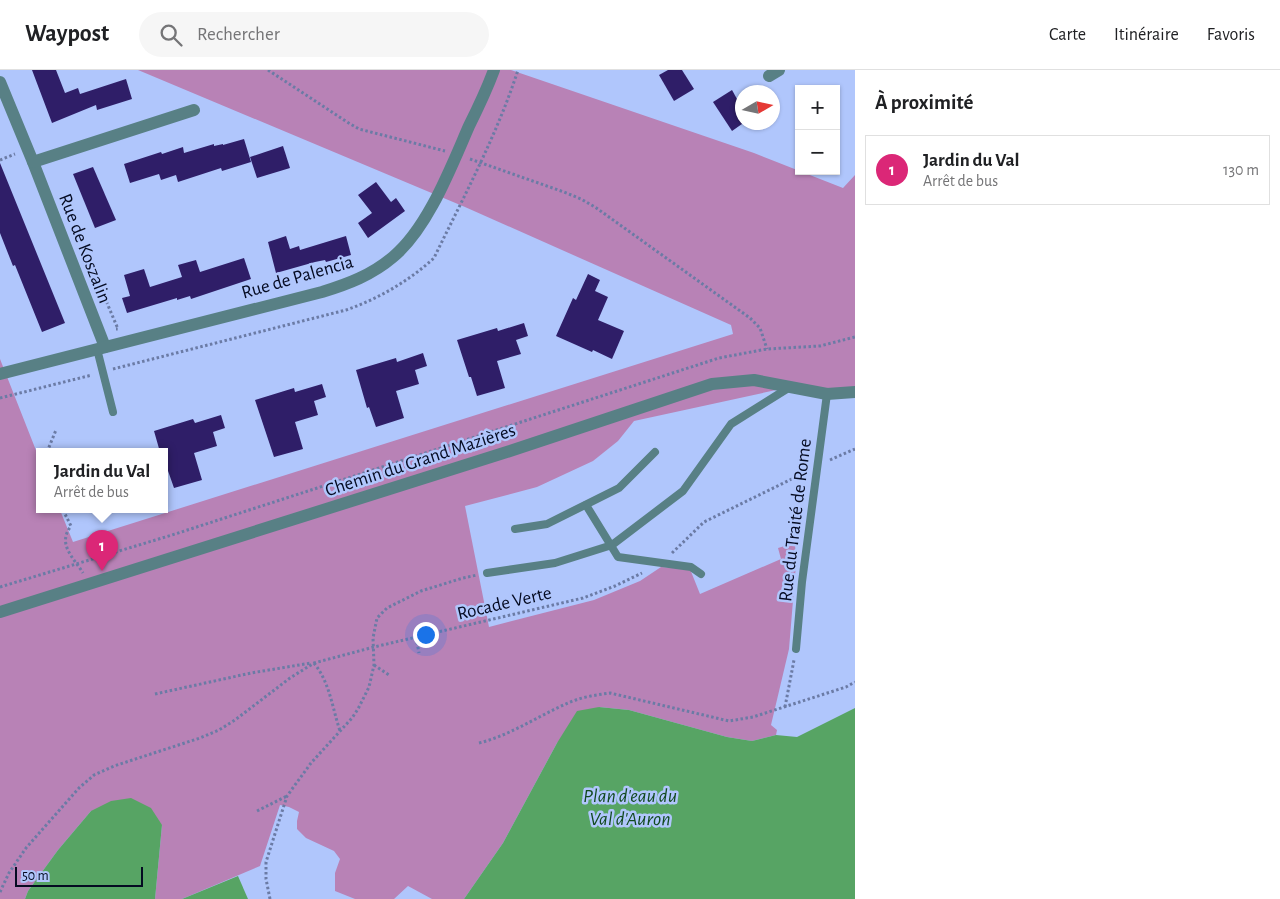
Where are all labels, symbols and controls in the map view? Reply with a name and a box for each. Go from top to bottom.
search box [139,12,489,57]
icon: search [157,21,185,49]
text: Waypost [25,22,109,46]
text: Rechercher [197,25,280,44]
text: Carte [1049,26,1086,44]
text: Itinéraire [1114,26,1179,44]
text: Favoris [1207,26,1255,44]
north arrow [735,85,780,130]
map controls [795,85,840,175]
button: + [795,85,840,130]
text: À proximité [875,92,973,113]
button: − [795,130,840,175]
text: Jardin du Val [923,151,1020,170]
text: 1 [889,162,895,178]
text: 130 m [1223,162,1259,178]
text: Arrêt de bus [923,173,998,189]
street label: Rue de Koszalin [55,191,114,306]
street label: Rue de Palencia [239,252,356,303]
street label: Chemin du Grand Mazières [323,421,518,500]
street label: Rue du Traité de Rome [776,438,815,603]
popup [36,448,168,513]
text: Jardin du Val [54,462,150,481]
text: Arrêt de bus [54,484,129,500]
pin: 1 [86,530,118,571]
street label: Rocade Verte [455,583,553,624]
your location [413,622,439,648]
water label: Plan d'eau du Val d'Auron [583,786,677,829]
scale bar [15,864,142,887]
text: 50 m [22,869,49,883]

